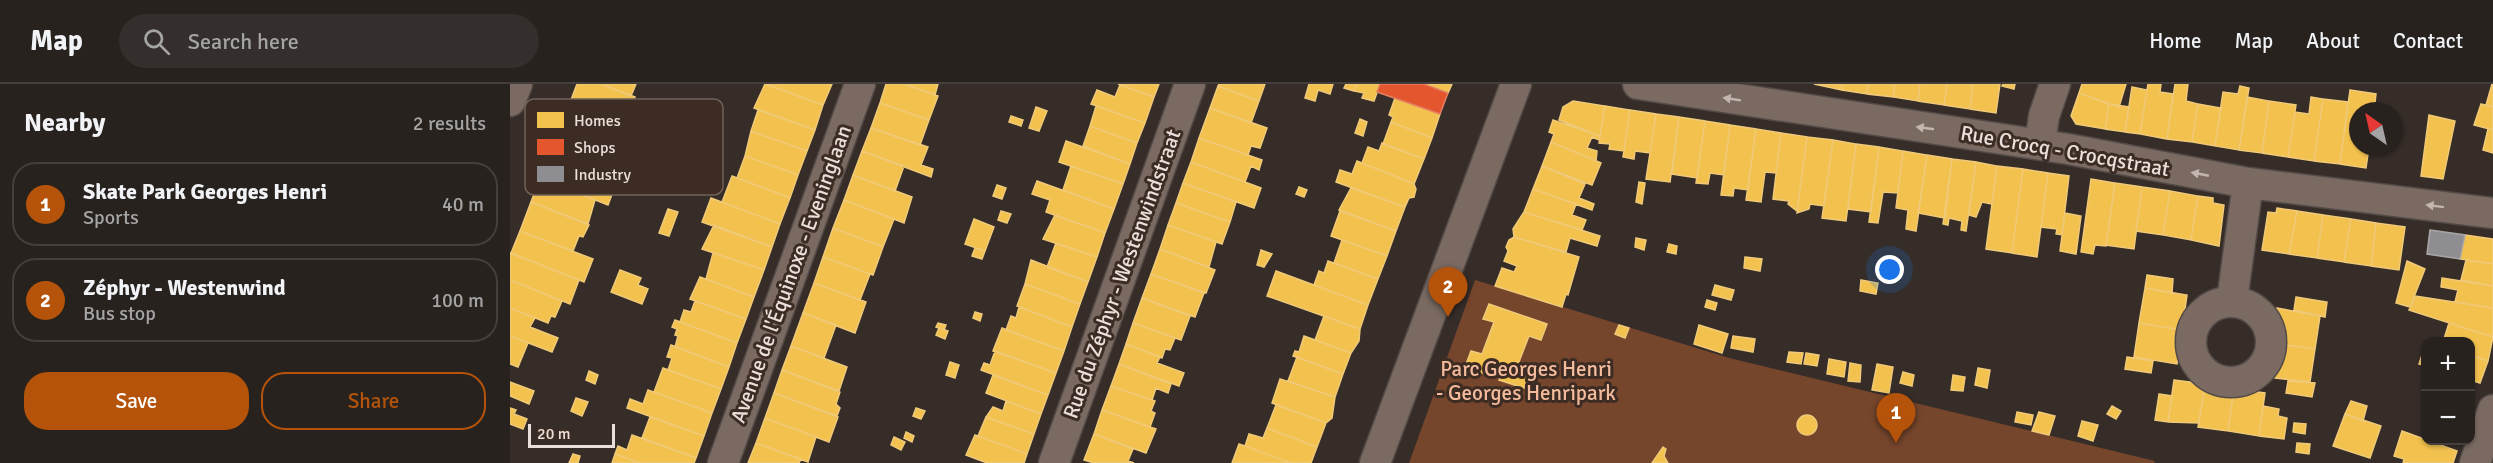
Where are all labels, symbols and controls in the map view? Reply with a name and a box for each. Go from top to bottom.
search box [119,14,539,68]
text: Map [30,24,83,58]
icon: search [140,25,173,58]
text: Search here [188,28,299,55]
text: Home [2149,28,2202,54]
text: Map [2235,28,2273,54]
text: About [2306,28,2360,54]
text: Contact [2393,28,2463,54]
one-way arrow [1723,94,1742,103]
legend [525,99,723,195]
north arrow [2349,102,2403,156]
text: Nearby [24,107,105,139]
text: 2 results [413,111,486,136]
text: Homes [574,111,621,131]
street label: Rue Crocq - Crocqstraat [1958,120,2172,182]
street label: Avenue de l'Équinoxe - Eveninglaan [725,122,857,426]
one-way arrow [1916,123,1935,132]
street label: Rue du Zéphyr - Westenwindstraat [1057,126,1187,422]
text: Shops [574,138,615,158]
text: Industry [574,165,632,185]
one-way arrow [2191,169,2210,178]
text: Skate Park Georges Henri [83,178,327,205]
text: 1 [40,192,51,217]
text: 40 m [442,192,484,217]
one-way arrow [2425,202,2444,211]
text: Sports [83,205,139,230]
your location [1875,255,1904,284]
pin: 2 [1428,268,1468,317]
text: Zéphyr - Westenwind [83,274,286,301]
text: 2 [40,288,51,313]
text: 100 m [431,288,484,313]
text: Bus stop [83,301,156,326]
map controls [2421,337,2475,445]
button: + [2421,337,2475,391]
park label: Parc Georges Henri - Georges Henripark [1436,356,1616,406]
button: Save [24,372,249,430]
button: Share [261,372,486,430]
button: − [2421,391,2475,445]
pin: 1 [1876,394,1916,443]
scale bar [528,421,615,448]
text: 20 m [537,424,571,444]

